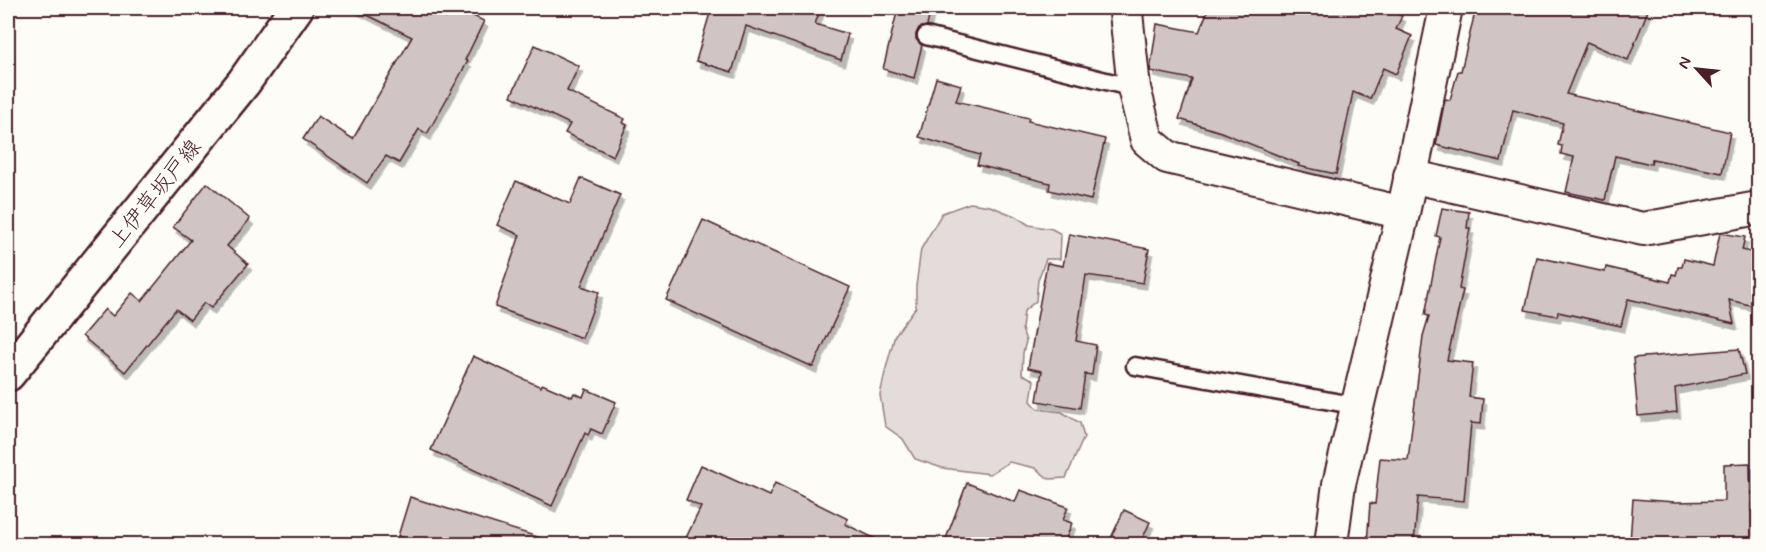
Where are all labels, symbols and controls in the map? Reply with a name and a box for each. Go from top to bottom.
north arrow [1667,39,1727,99]
text: N [1673,53,1697,72]
street label: 上伊草坂戸線 [103,134,208,254]

